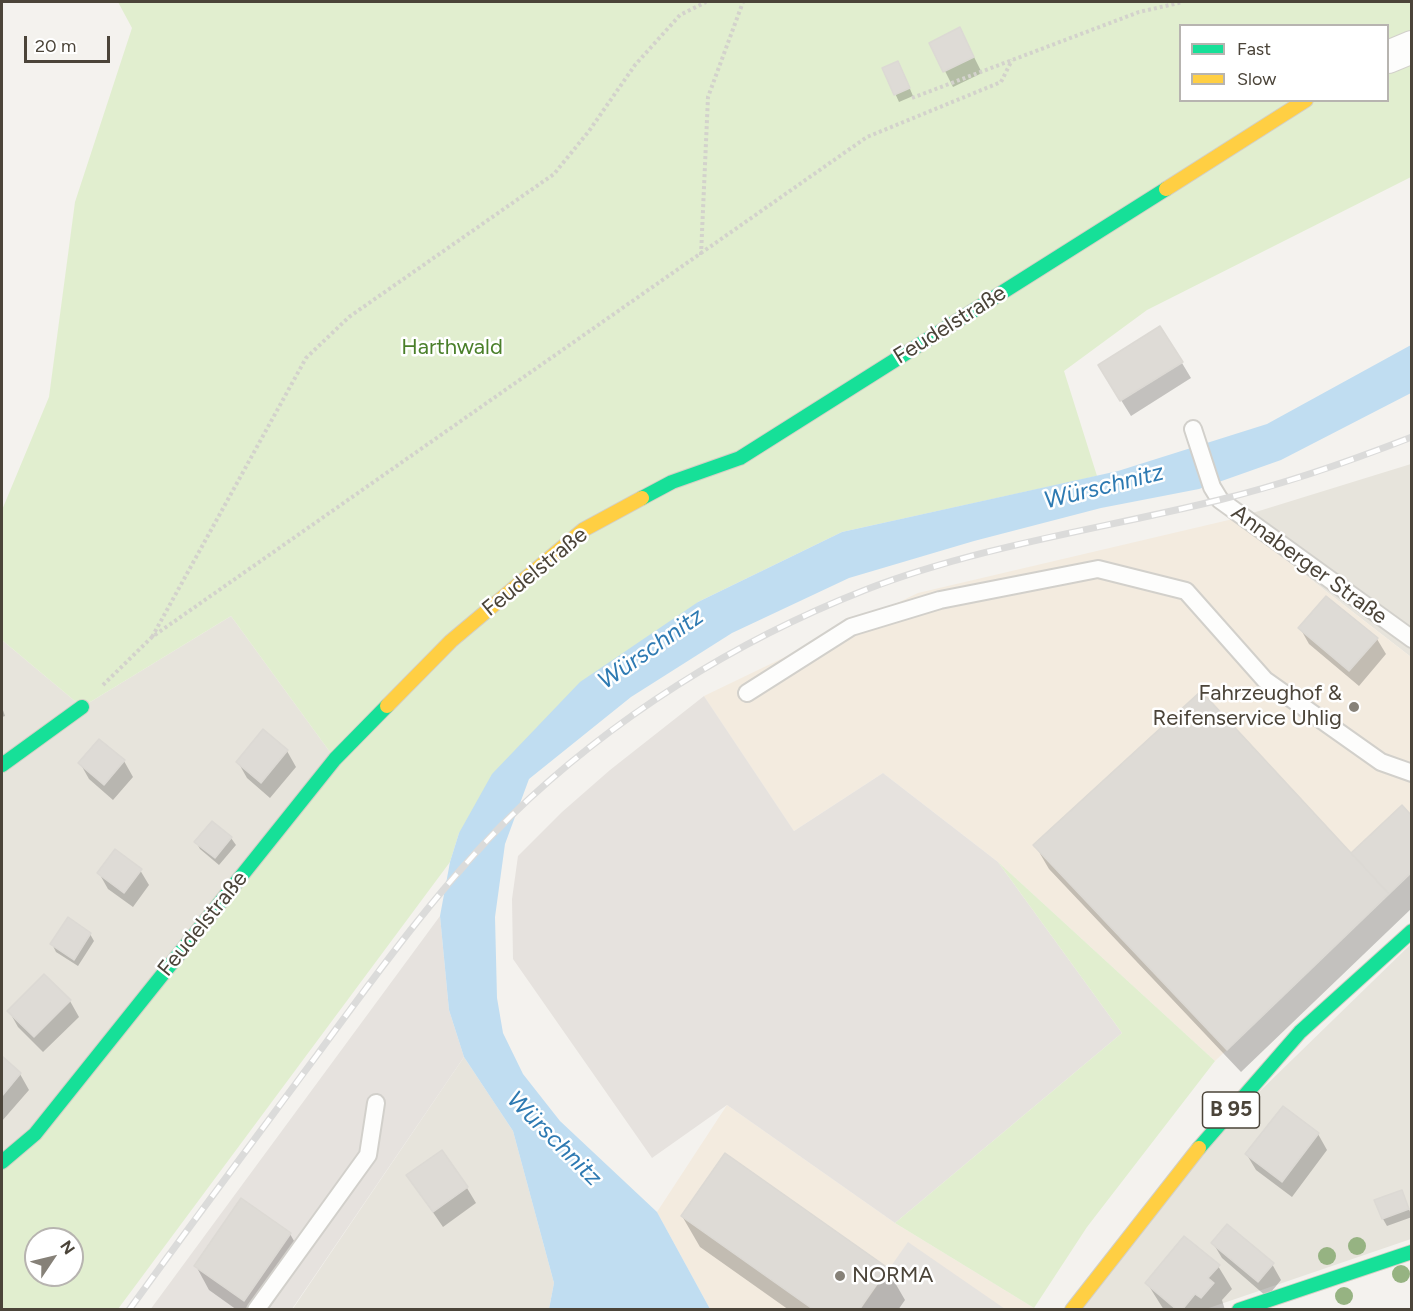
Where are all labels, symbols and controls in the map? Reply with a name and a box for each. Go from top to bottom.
scale bar [27,24,112,62]
legend [1179,24,1389,102]
text: 20 m [35,35,76,57]
text: Fast [1237,38,1271,60]
text: Slow [1237,68,1276,90]
street label: Feudelstraße [889,280,1011,370]
park label: Harthwald [401,335,503,361]
water label: Würschnitz [1041,458,1167,516]
street label: Annaberger Straße [1226,500,1392,630]
street label: Feudelstraße [477,522,593,622]
water label: Würschnitz [593,602,709,696]
place label: Fahrzeughof & Reifenservice Uhlig [1152,681,1342,732]
marker: Fahrzeughof & Reifenservice Uhlig [1347,700,1361,714]
street label: Feudelstraße [153,866,253,982]
water label: Würschnitz [501,1086,607,1192]
road number: B 95 [1202,1092,1260,1128]
north arrow [24,1227,84,1287]
text: N [56,1237,79,1258]
place label: NORMA [852,1263,933,1289]
marker: NORMA [833,1269,847,1283]

